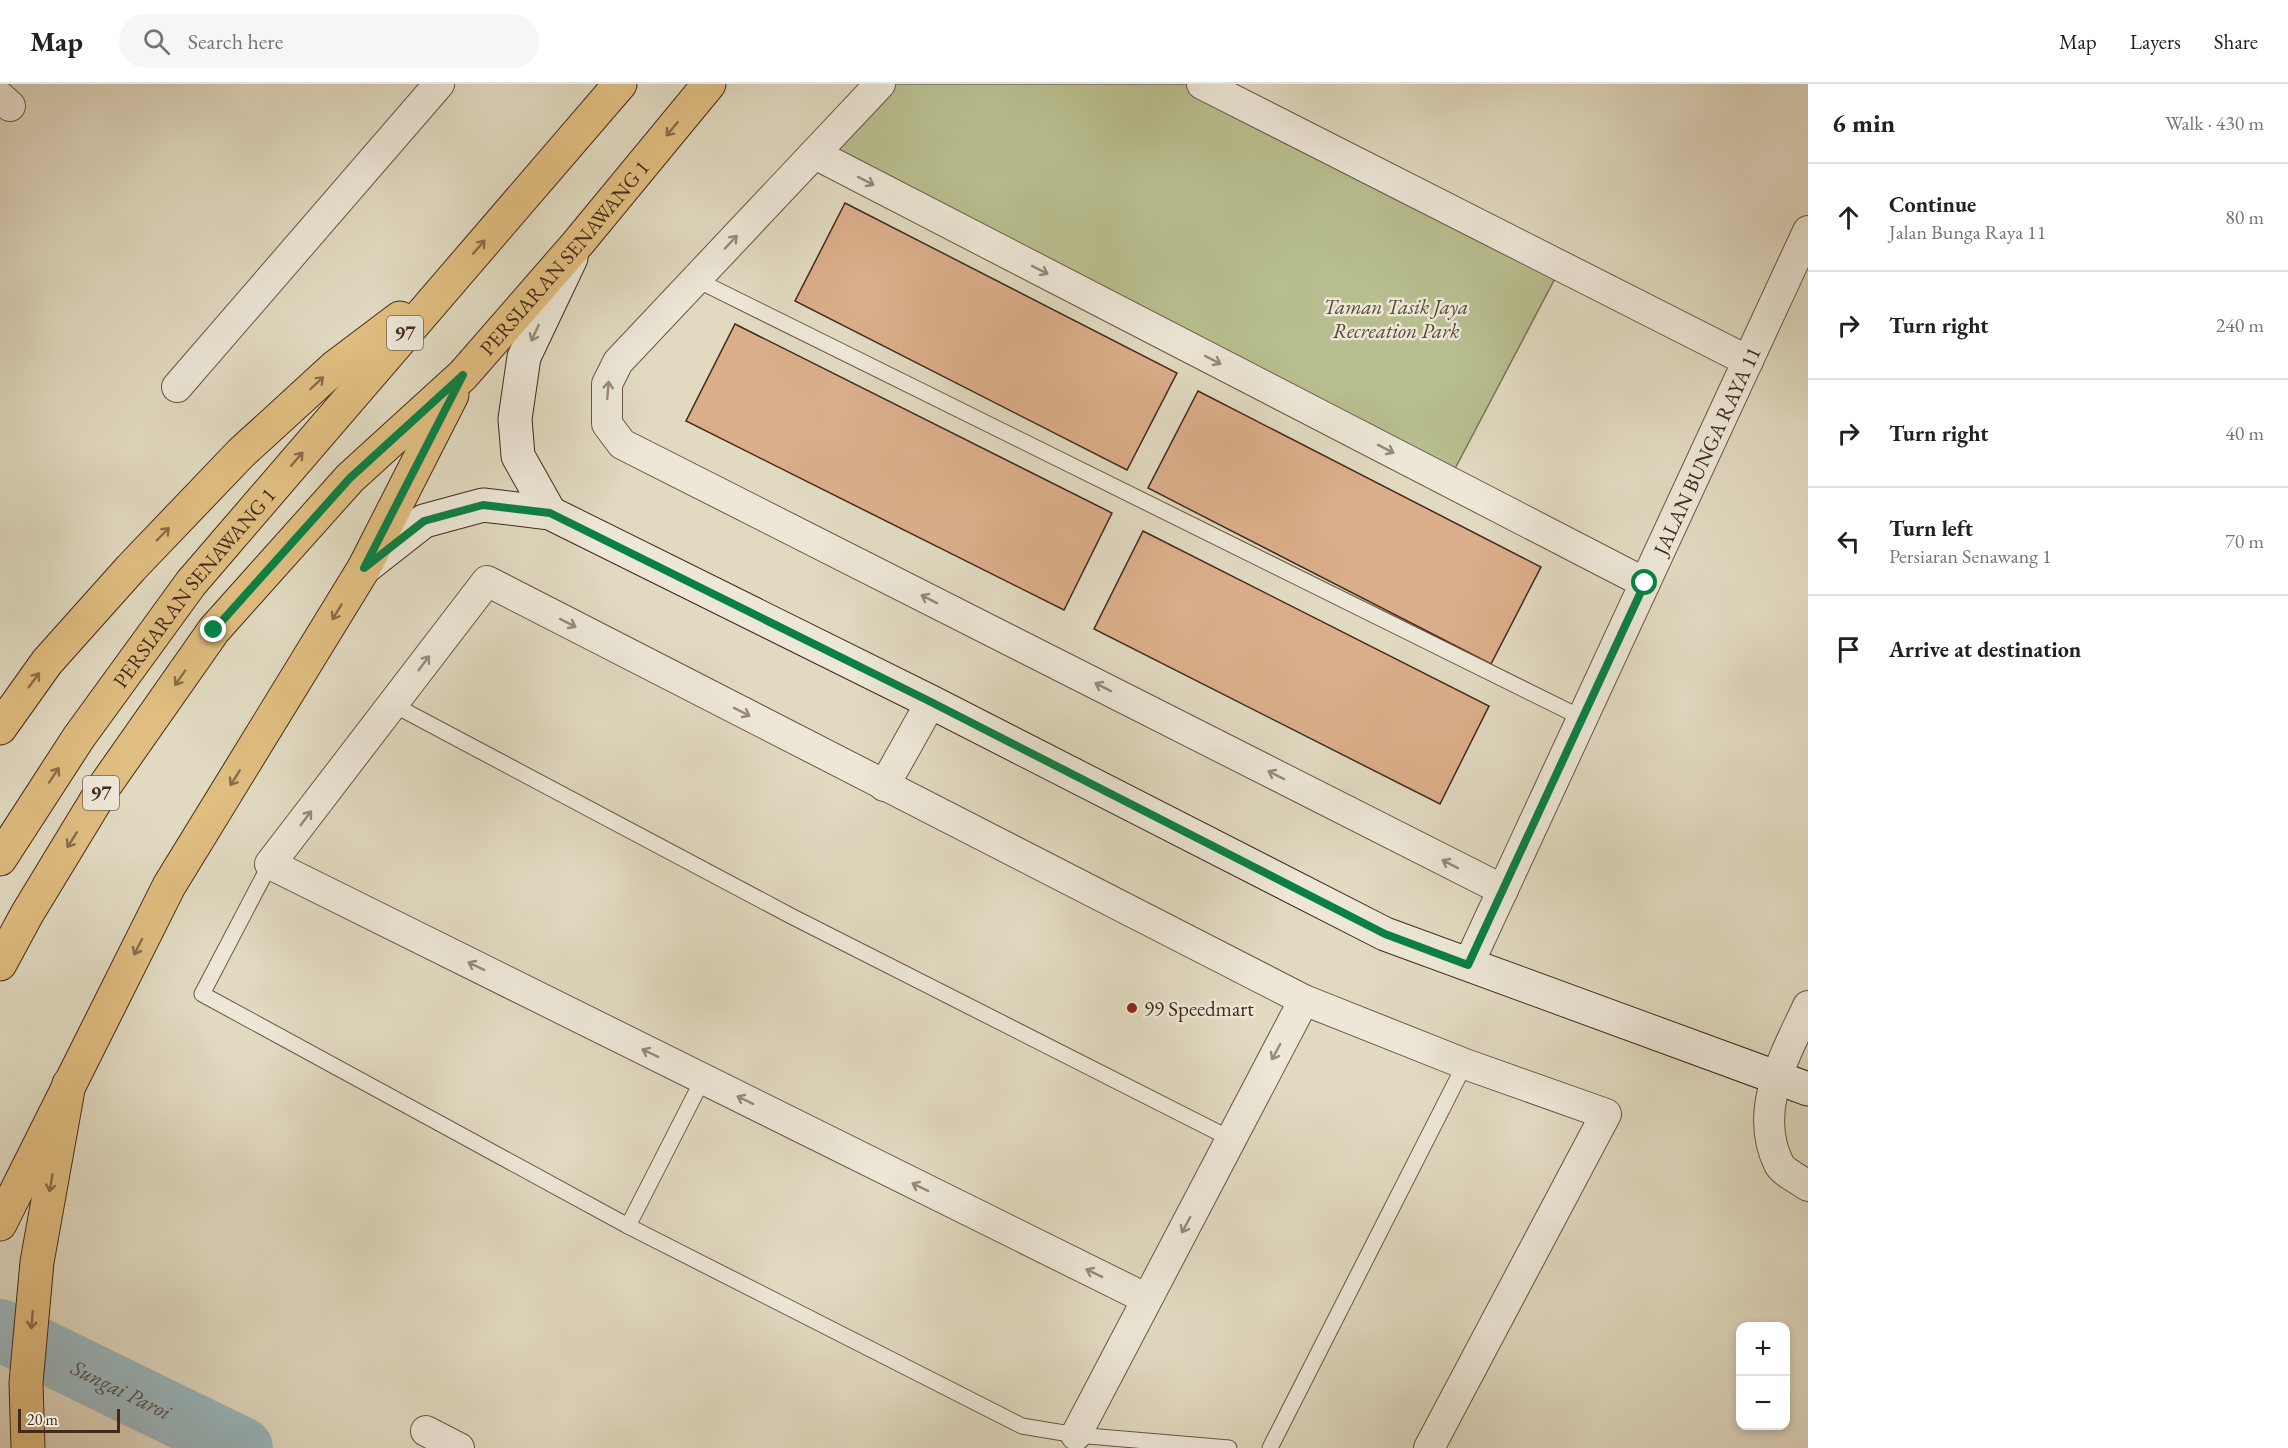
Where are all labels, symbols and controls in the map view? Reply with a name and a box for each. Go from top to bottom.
search box [119,14,539,68]
text: Map [30,23,83,59]
icon: search [140,25,173,58]
text: Search here [188,27,283,56]
text: Map [2059,28,2097,55]
text: Layers [2130,28,2181,55]
text: Share [2214,28,2258,55]
text: 6 min [1832,106,1895,140]
text: Walk · 430 m [2165,110,2264,136]
one-way arrow [665,121,679,136]
street label: PERSIARAN SENAWANG 1 [473,154,655,361]
one-way arrow [857,176,875,187]
text: Continue [1889,190,1976,219]
icon: ahead [1832,201,1865,234]
text: 80 m [2225,204,2264,230]
text: Jalan Bunga Raya 11 [1889,219,2046,245]
one-way arrow [723,235,738,250]
one-way arrow [472,240,486,255]
one-way arrow [1030,265,1048,276]
park label: Taman Tasik Jaya Recreation Park [1324,293,1468,344]
icon: right [1832,309,1865,342]
text: Turn right [1889,311,1988,340]
text: 240 m [2216,312,2264,338]
road number: 97 [387,316,423,350]
one-way arrow [529,324,541,342]
street label: JALAN BUNGA RAYA 11 [1646,342,1766,561]
one-way arrow [1204,354,1222,366]
one-way arrow [310,376,325,390]
one-way arrow [603,381,614,401]
icon: right [1832,417,1865,450]
text: Turn right [1889,419,1988,448]
text: 40 m [2225,420,2264,446]
one-way arrow [1377,444,1395,455]
one-way arrow [290,452,304,467]
street label: PERSIARAN SENAWANG 1 [106,481,281,693]
text: Turn left [1889,514,1973,543]
icon: left [1832,525,1865,558]
one-way arrow [156,527,170,542]
text: 70 m [2225,528,2264,554]
text: Persiaran Senawang 1 [1889,543,2052,569]
route start [1631,569,1657,595]
one-way arrow [920,593,938,604]
one-way arrow [331,603,343,620]
route end [200,616,226,642]
one-way arrow [559,618,577,629]
icon: arrive [1832,633,1865,666]
text: Arrive at destination [1889,635,2081,664]
one-way arrow [417,655,430,671]
one-way arrow [174,670,186,686]
one-way arrow [28,672,40,688]
one-way arrow [1094,681,1112,693]
one-way arrow [732,707,750,719]
one-way arrow [48,767,60,784]
one-way arrow [229,769,241,786]
one-way arrow [1268,769,1286,781]
road number: 97 [83,776,119,810]
one-way arrow [299,810,312,826]
one-way arrow [65,831,77,848]
one-way arrow [1442,857,1460,869]
one-way arrow [132,938,144,955]
one-way arrow [467,960,485,972]
place label: 99 Speedmart [1144,995,1254,1022]
marker: 99 Speedmart [1125,1001,1139,1015]
one-way arrow [1270,1043,1282,1061]
one-way arrow [642,1047,660,1058]
one-way arrow [737,1094,754,1106]
one-way arrow [45,1172,56,1192]
one-way arrow [911,1180,929,1192]
one-way arrow [1180,1215,1191,1233]
one-way arrow [1086,1267,1104,1279]
one-way arrow [26,1309,37,1329]
map controls [1736,1322,1790,1430]
button: + [1736,1322,1790,1376]
water label: Sungai Paroi [66,1352,177,1426]
button: − [1736,1376,1790,1430]
scale bar [18,1406,120,1434]
text: 20 m [27,1409,58,1430]

